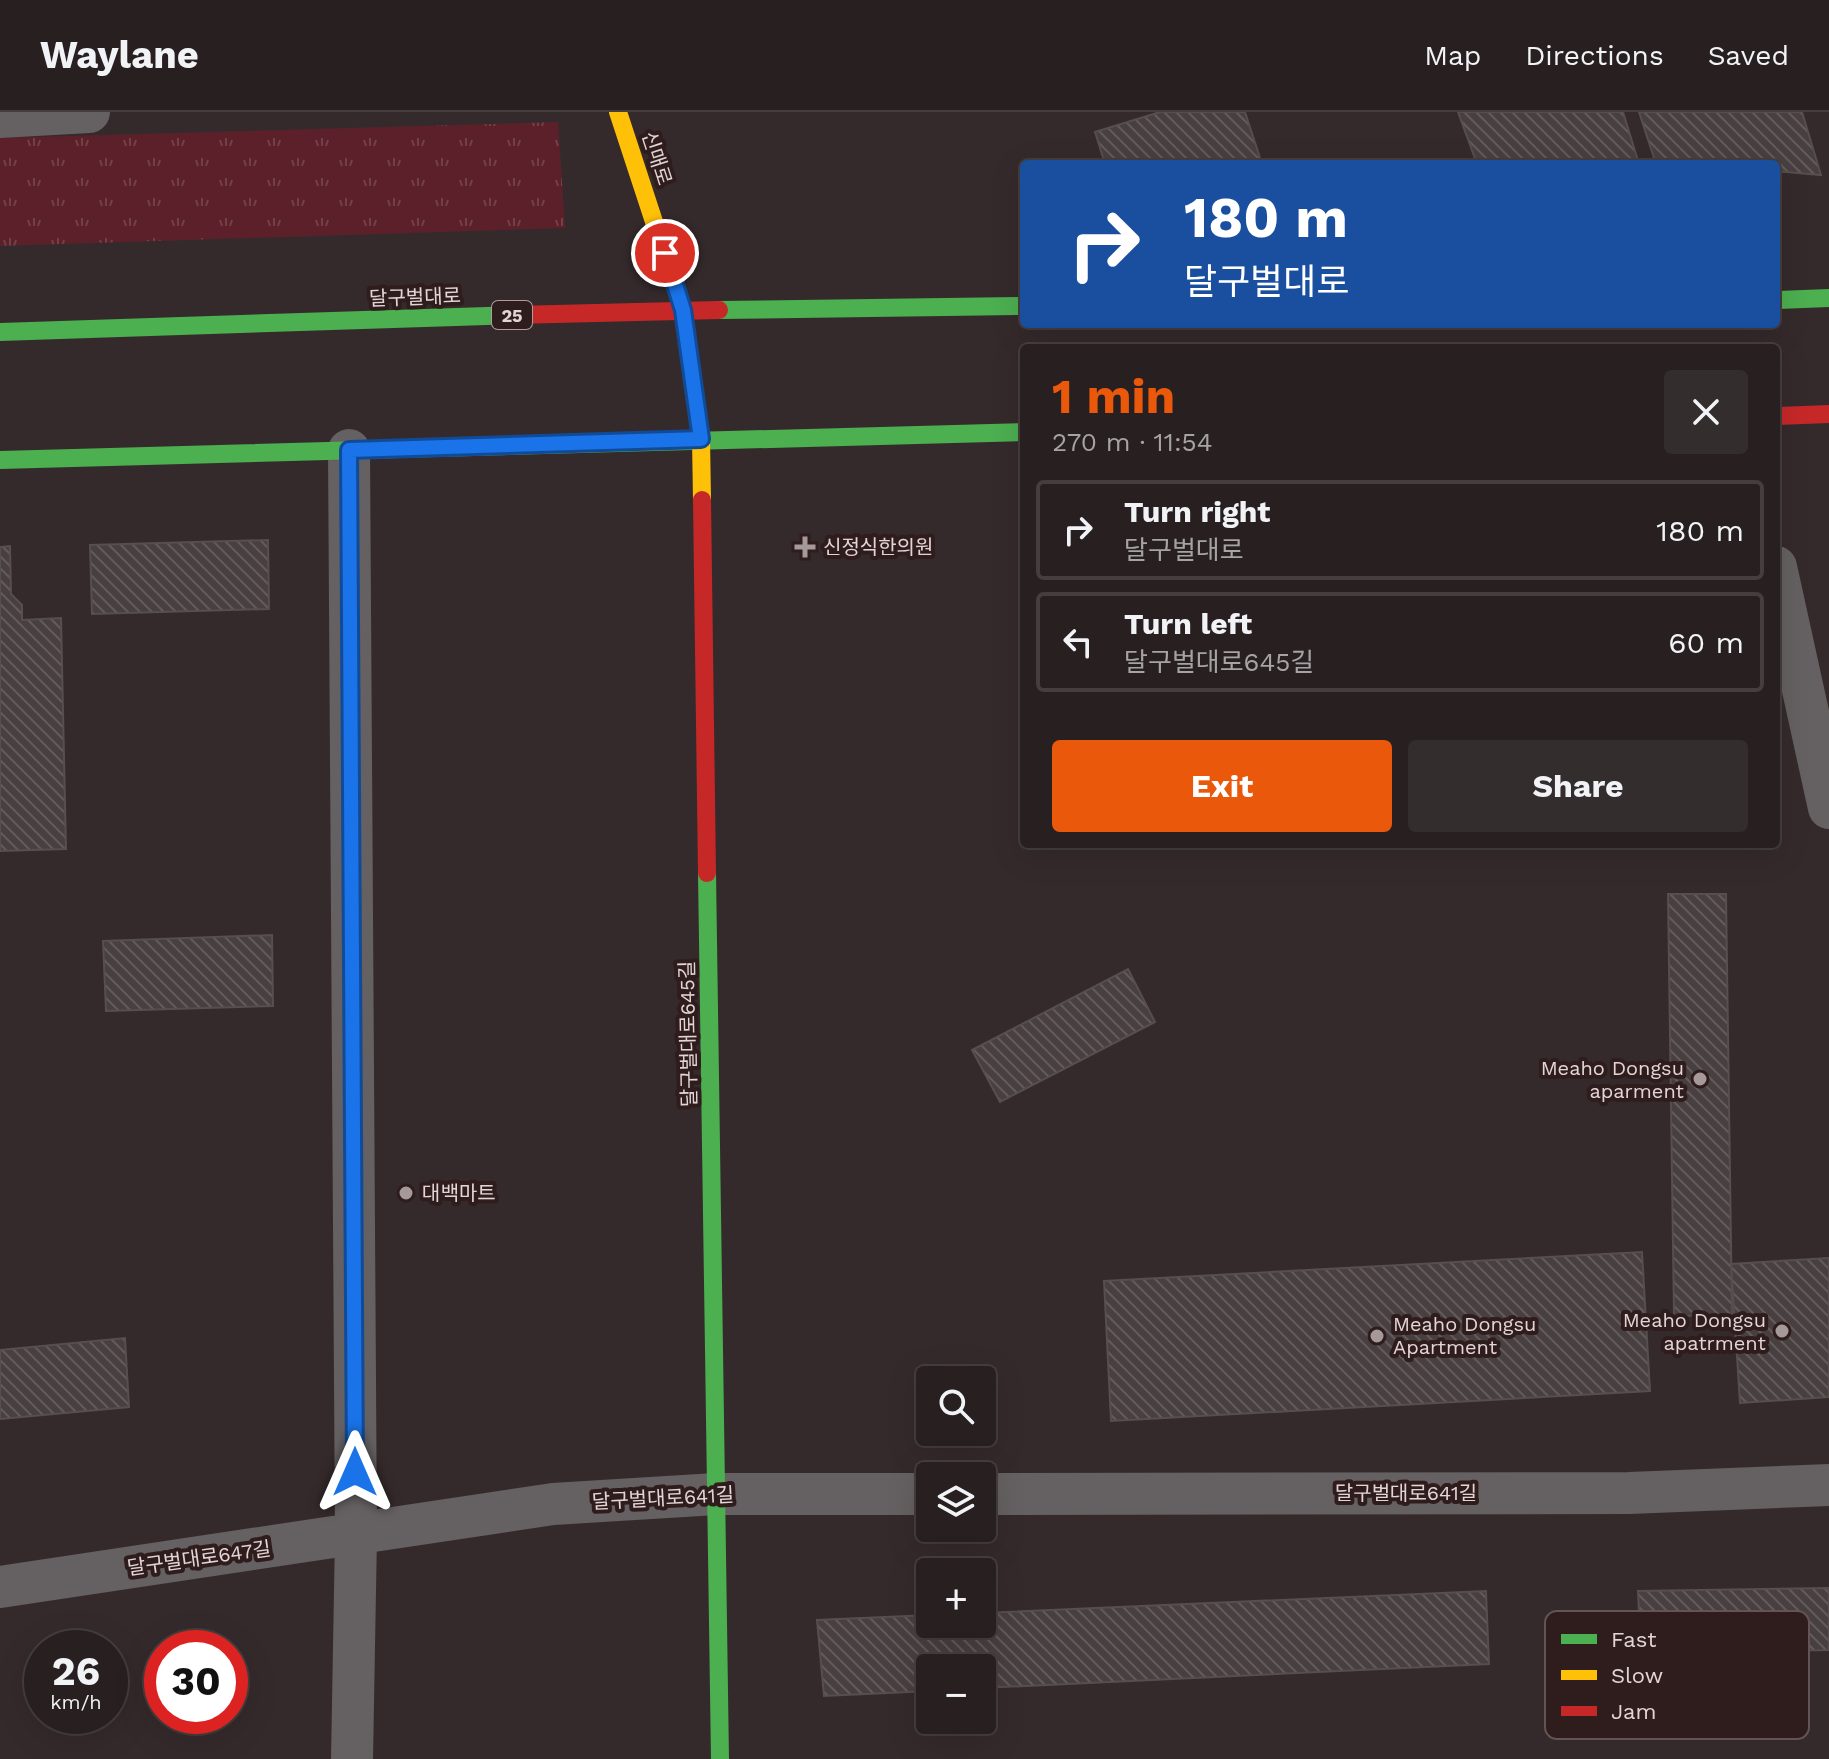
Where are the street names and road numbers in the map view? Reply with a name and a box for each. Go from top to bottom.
street label: 신매로 [637,128,677,188]
street label: 달구벌대로 [369,283,461,311]
road number: 25 [492,301,532,329]
street label: 달구벌대로645길 [675,961,701,1107]
street label: 달구벌대로641길 [1335,1481,1477,1505]
street label: 달구벌대로641길 [591,1482,735,1514]
street label: 달구벌대로647길 [126,1536,272,1580]

